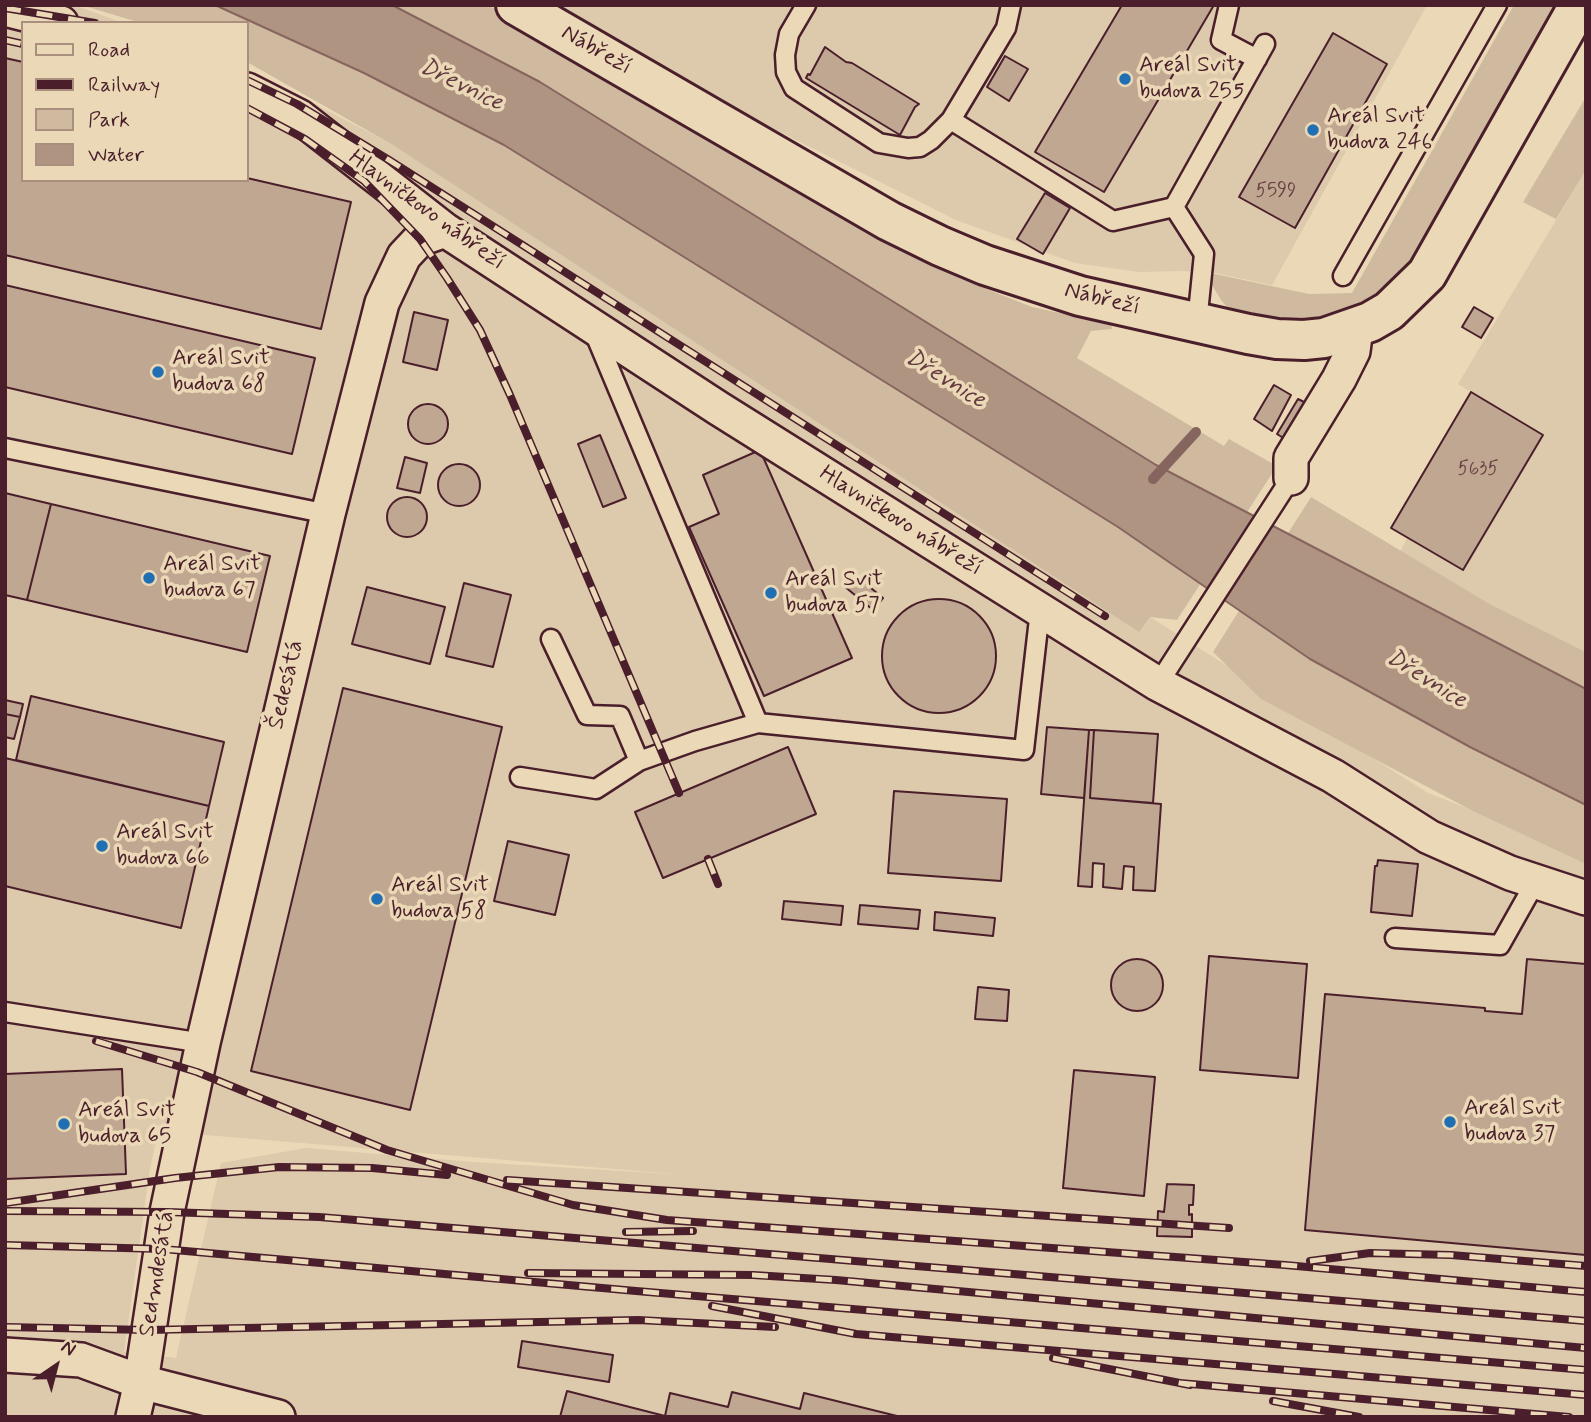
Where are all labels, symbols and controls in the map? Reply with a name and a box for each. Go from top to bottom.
street label: Nábřeží [556,20,636,82]
legend [21,21,248,182]
text: Road [88,36,130,64]
place label: Areál Svit budova 255 [1139,52,1245,106]
water label: Dřevnice [414,53,508,119]
text: Railway [88,71,160,99]
marker: Areál Svit budova 255 [1117,71,1133,87]
place label: Areál Svit budova 246 [1327,103,1432,157]
text: Park [88,106,130,134]
marker: Areál Svit budova 246 [1305,122,1321,138]
text: Water [88,141,144,169]
street label: Hlavničkovo nábřeží [342,145,510,277]
house number: 5599 [1256,181,1296,203]
street label: Nábřeží [1061,277,1143,323]
water label: Dřevnice [899,344,991,416]
place label: Areál Svit budova 68 [172,345,270,399]
marker: Areál Svit budova 68 [150,364,166,380]
house number: 5635 [1457,459,1499,481]
street label: Hlavničkovo nábřeží [813,461,987,583]
place label: Areál Svit budova 67 [163,551,261,605]
place label: Areál Svit budova 57 [785,566,883,620]
marker: Areál Svit budova 67 [141,570,157,586]
marker: Areál Svit budova 57 [763,585,779,601]
street label: Šedesátá [263,638,311,732]
water label: Dřevnice [1380,644,1472,716]
place label: Areál Svit budova 66 [116,819,214,873]
marker: Areál Svit budova 66 [94,838,110,854]
place label: Areál Svit budova 58 [391,872,489,926]
marker: Areál Svit budova 58 [369,891,385,907]
place label: Areál Svit budova 37 [1464,1095,1562,1149]
place label: Areál Svit budova 65 [78,1097,176,1151]
marker: Areál Svit budova 37 [1442,1114,1458,1130]
marker: Areál Svit budova 65 [56,1116,72,1132]
street label: Sedmdesátá [134,1209,182,1339]
north arrow [21,1331,91,1401]
text: N [56,1335,81,1362]

